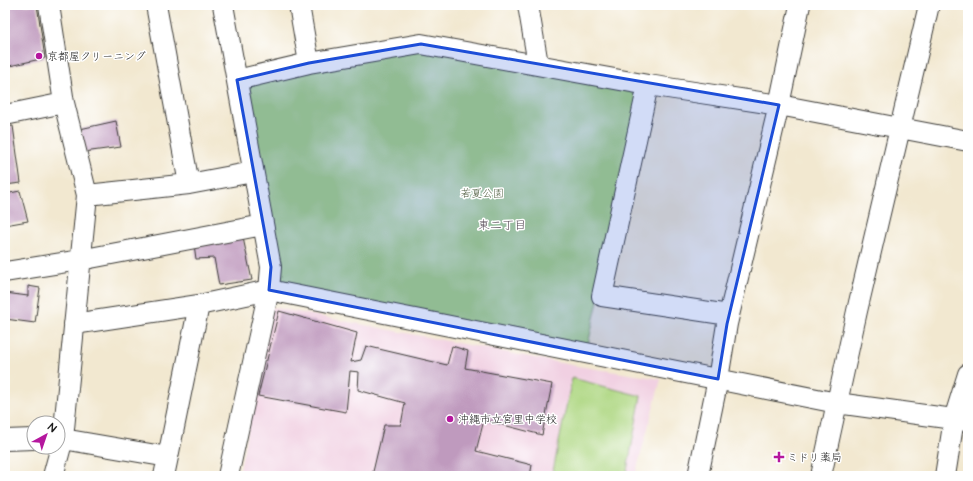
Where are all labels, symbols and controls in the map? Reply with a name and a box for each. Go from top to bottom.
place label: 京都屋クリーニング [47,49,146,64]
marker: 京都屋クリーニング [34,51,44,61]
park label: 若夏公園 [460,186,504,201]
district label: 東二丁目 [478,217,526,234]
place label: 沖縄市立宮里中学校 [458,412,557,427]
marker: 沖縄市立宮里中学校 [445,414,455,424]
north arrow [26,415,66,455]
text: N [45,420,60,436]
place label: ミドリ薬局 [787,450,842,465]
marker: ミドリ薬局 [774,452,784,462]

